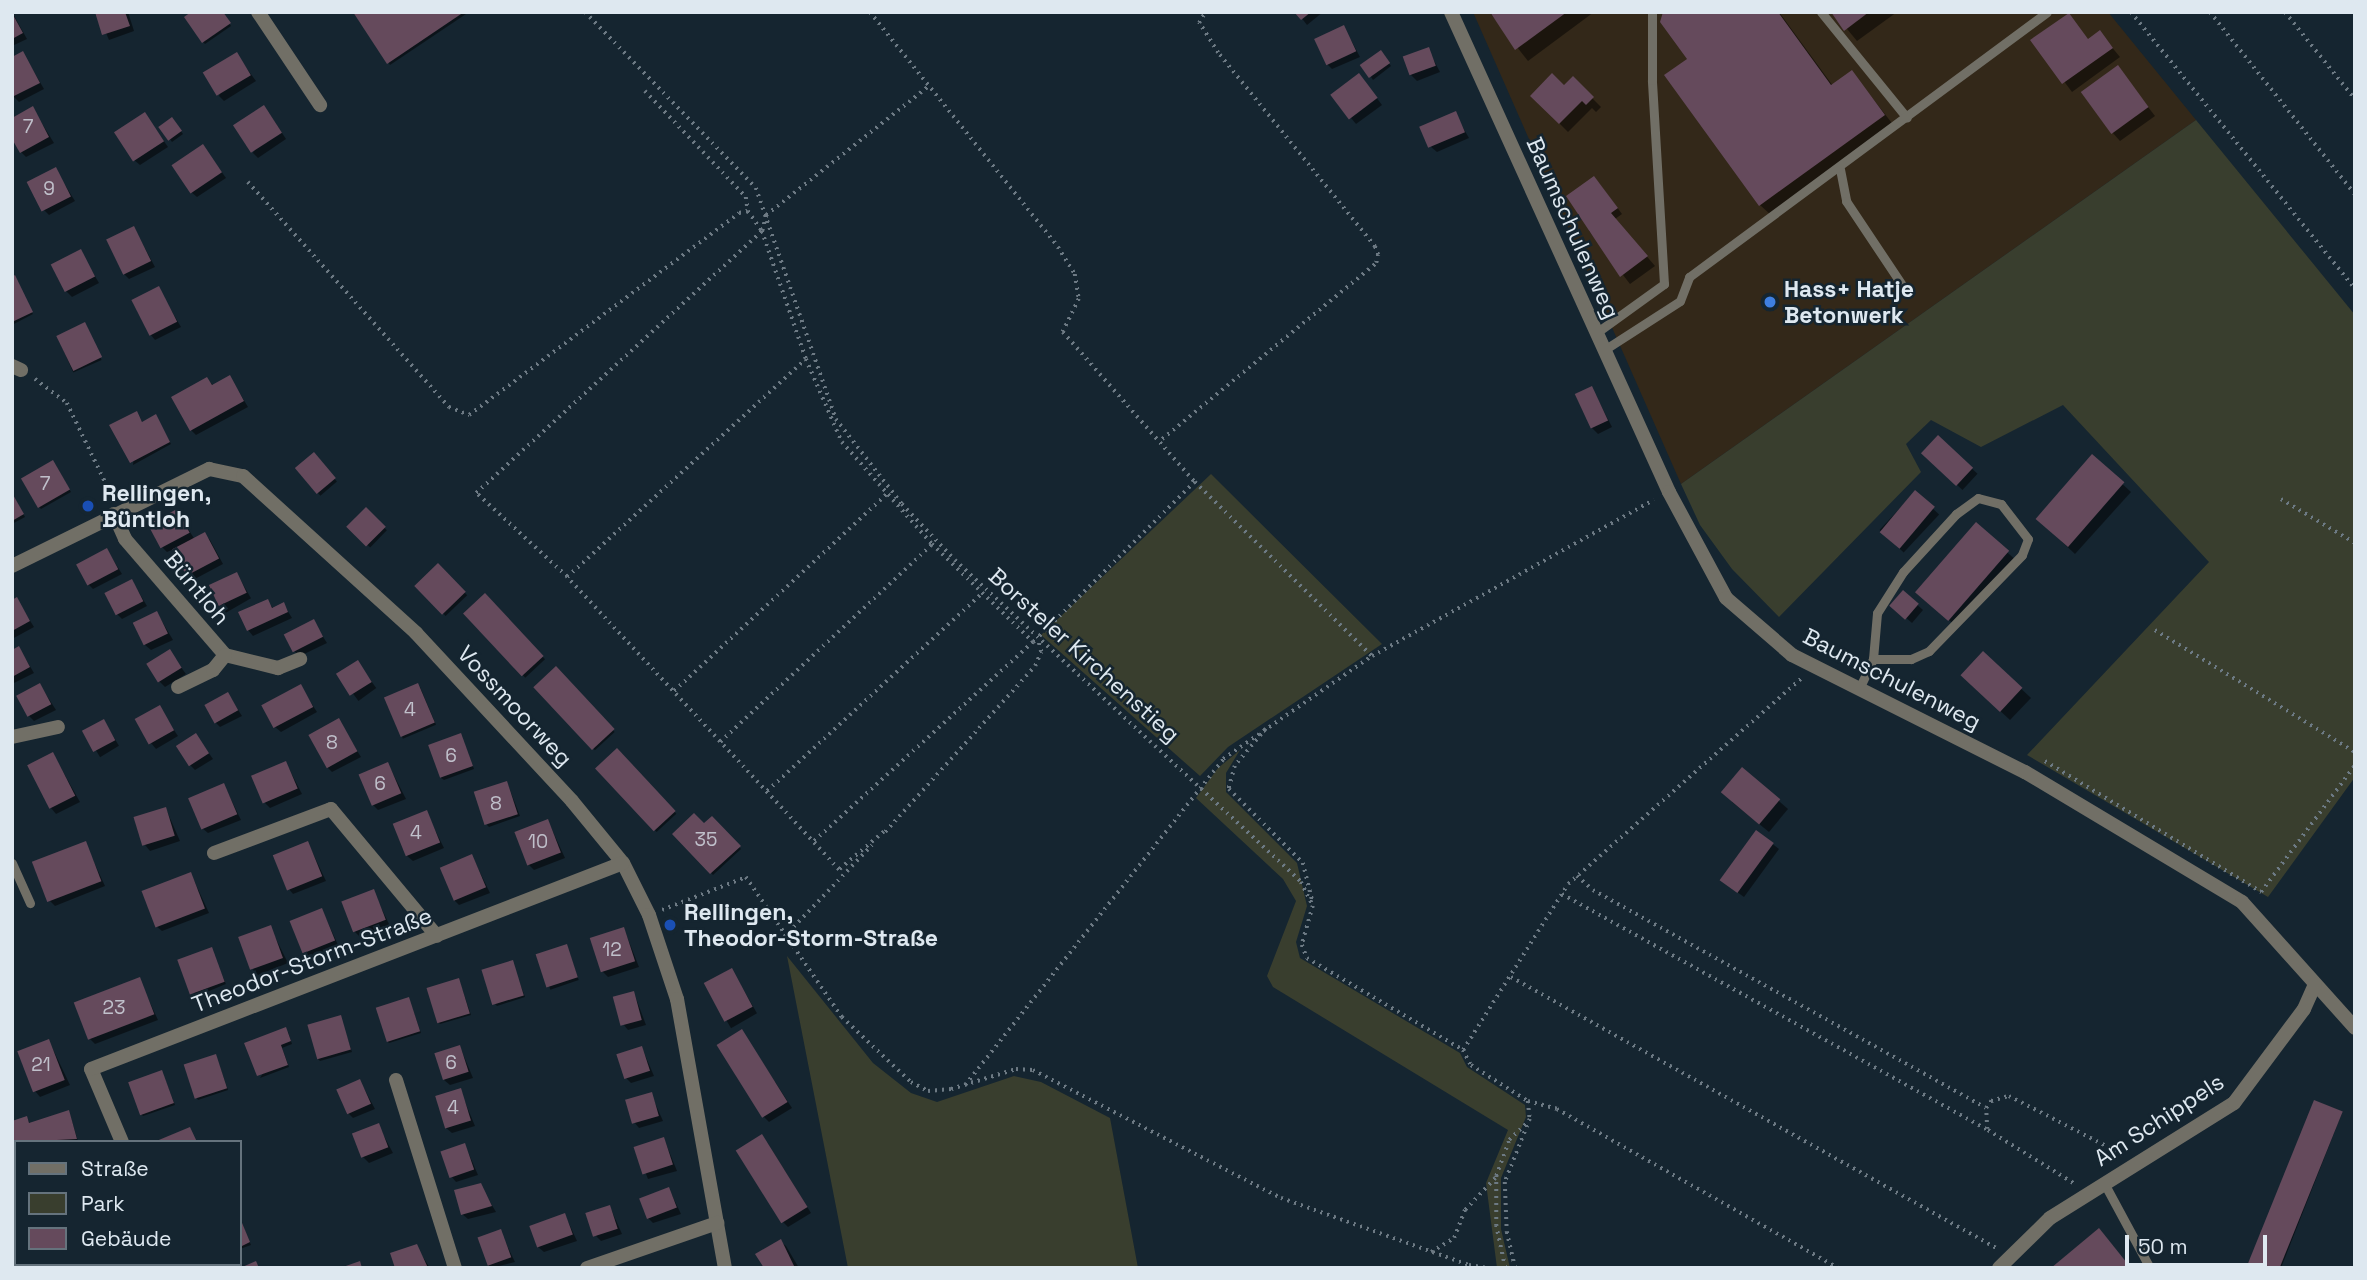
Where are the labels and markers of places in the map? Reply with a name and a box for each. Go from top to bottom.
place label: Hass+ Hatje Betonwerk [1784,275,1914,329]
marker: Hass+ Hatje Betonwerk [1762,294,1778,310]
place label: Rellingen, Büntloh [102,479,211,533]
marker: Rellingen, Büntloh [80,498,96,514]
place label: Rellingen, Theodor-Storm-Straße [684,898,938,952]
marker: Rellingen, Theodor-Storm-Straße [662,917,678,933]

